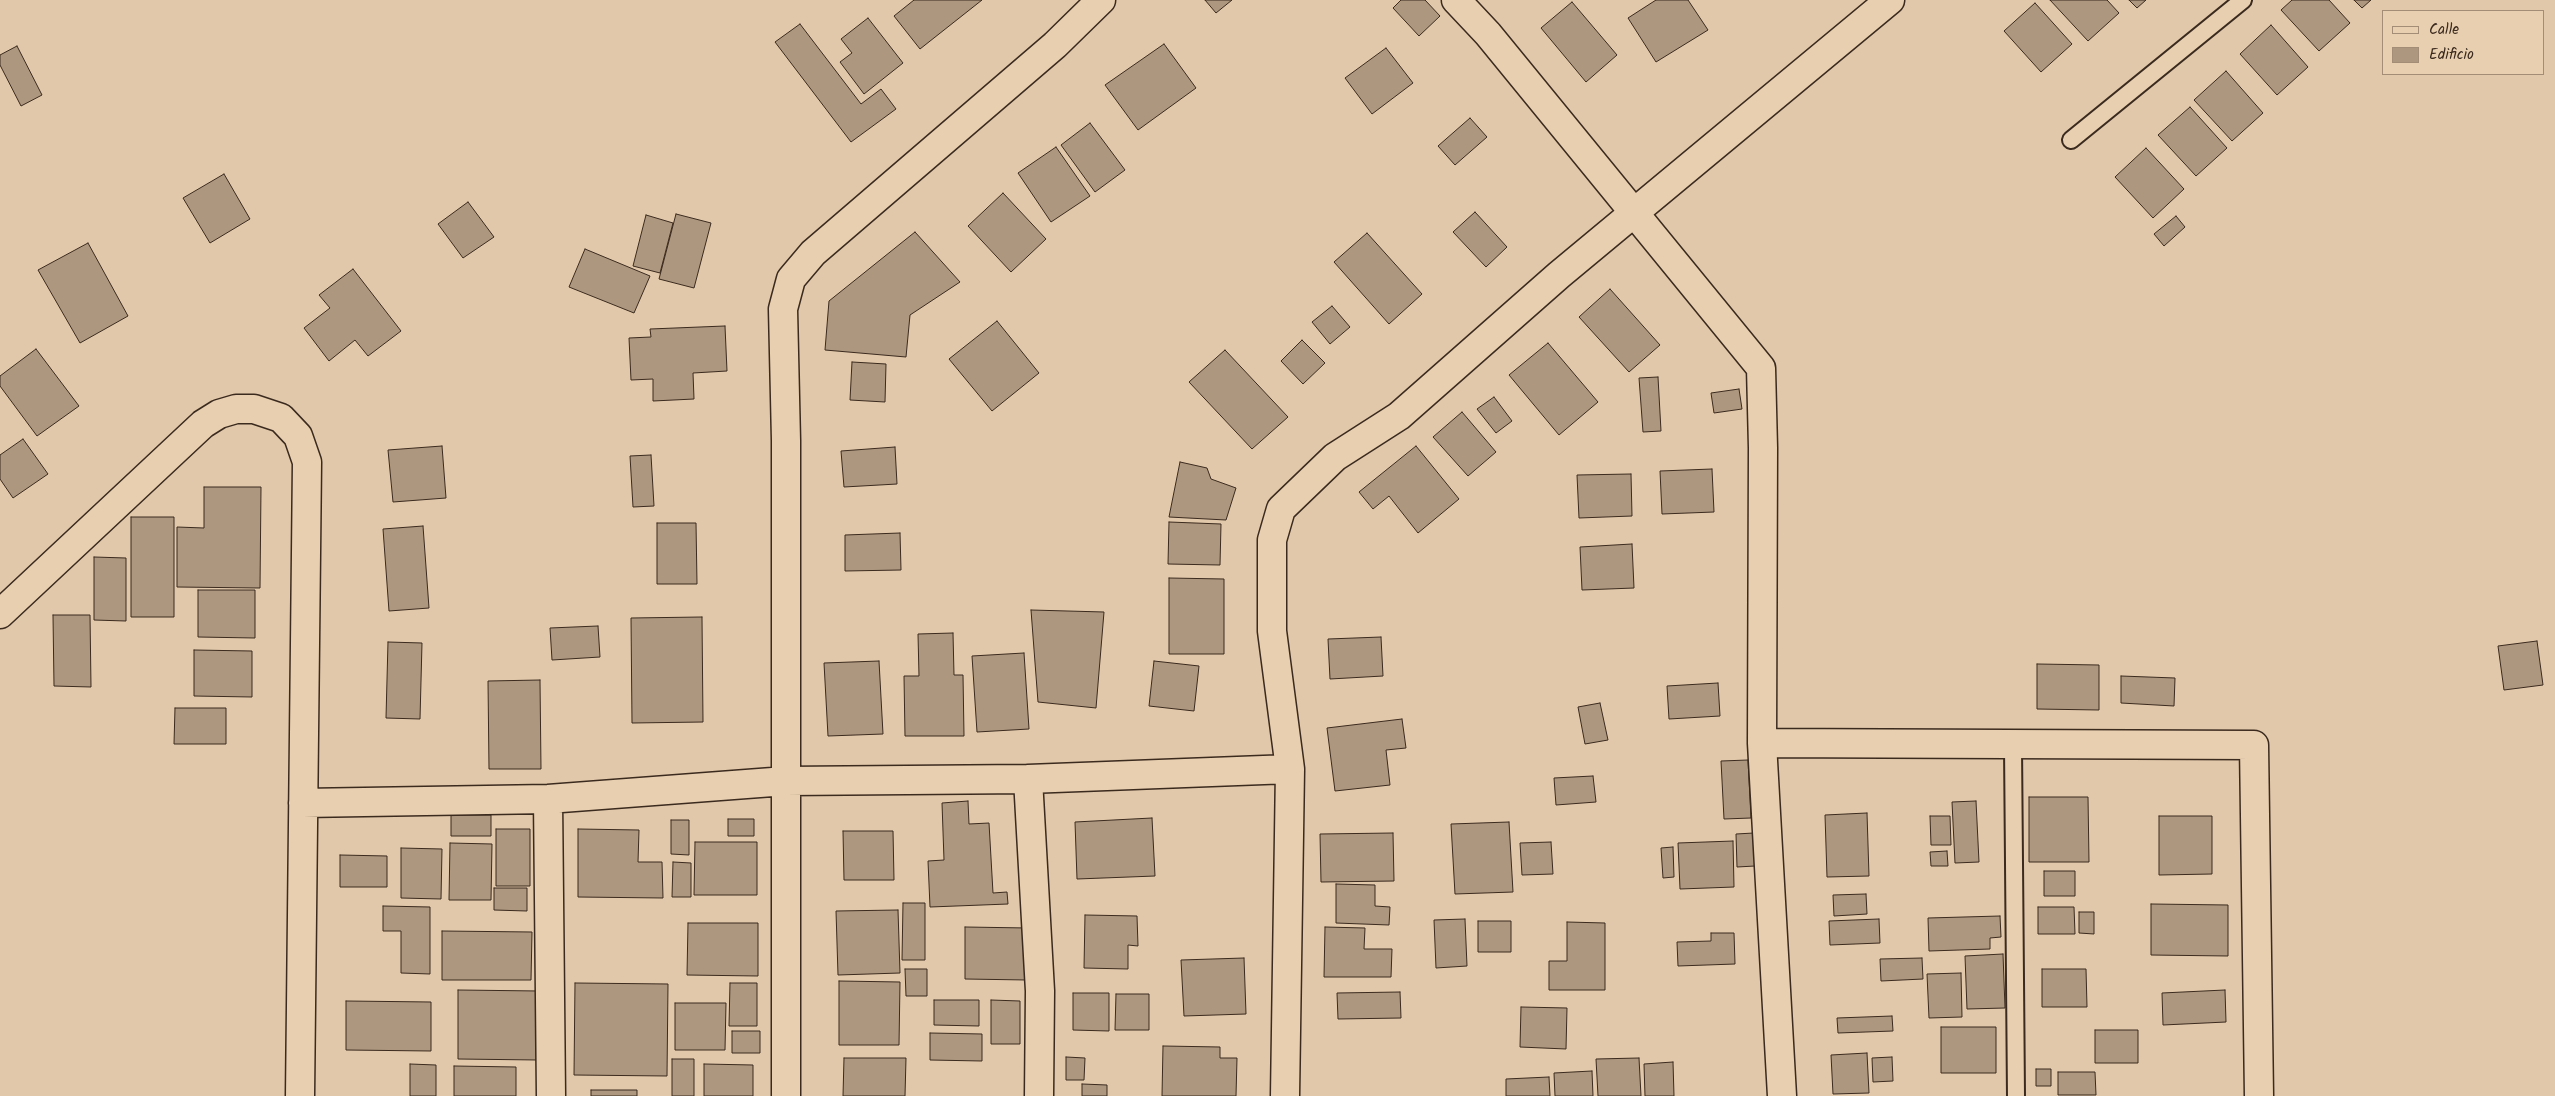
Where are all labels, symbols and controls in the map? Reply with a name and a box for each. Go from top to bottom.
legend [2382,10,2545,75]
text: Calle [2429,18,2459,42]
text: Edificio [2429,43,2474,67]

